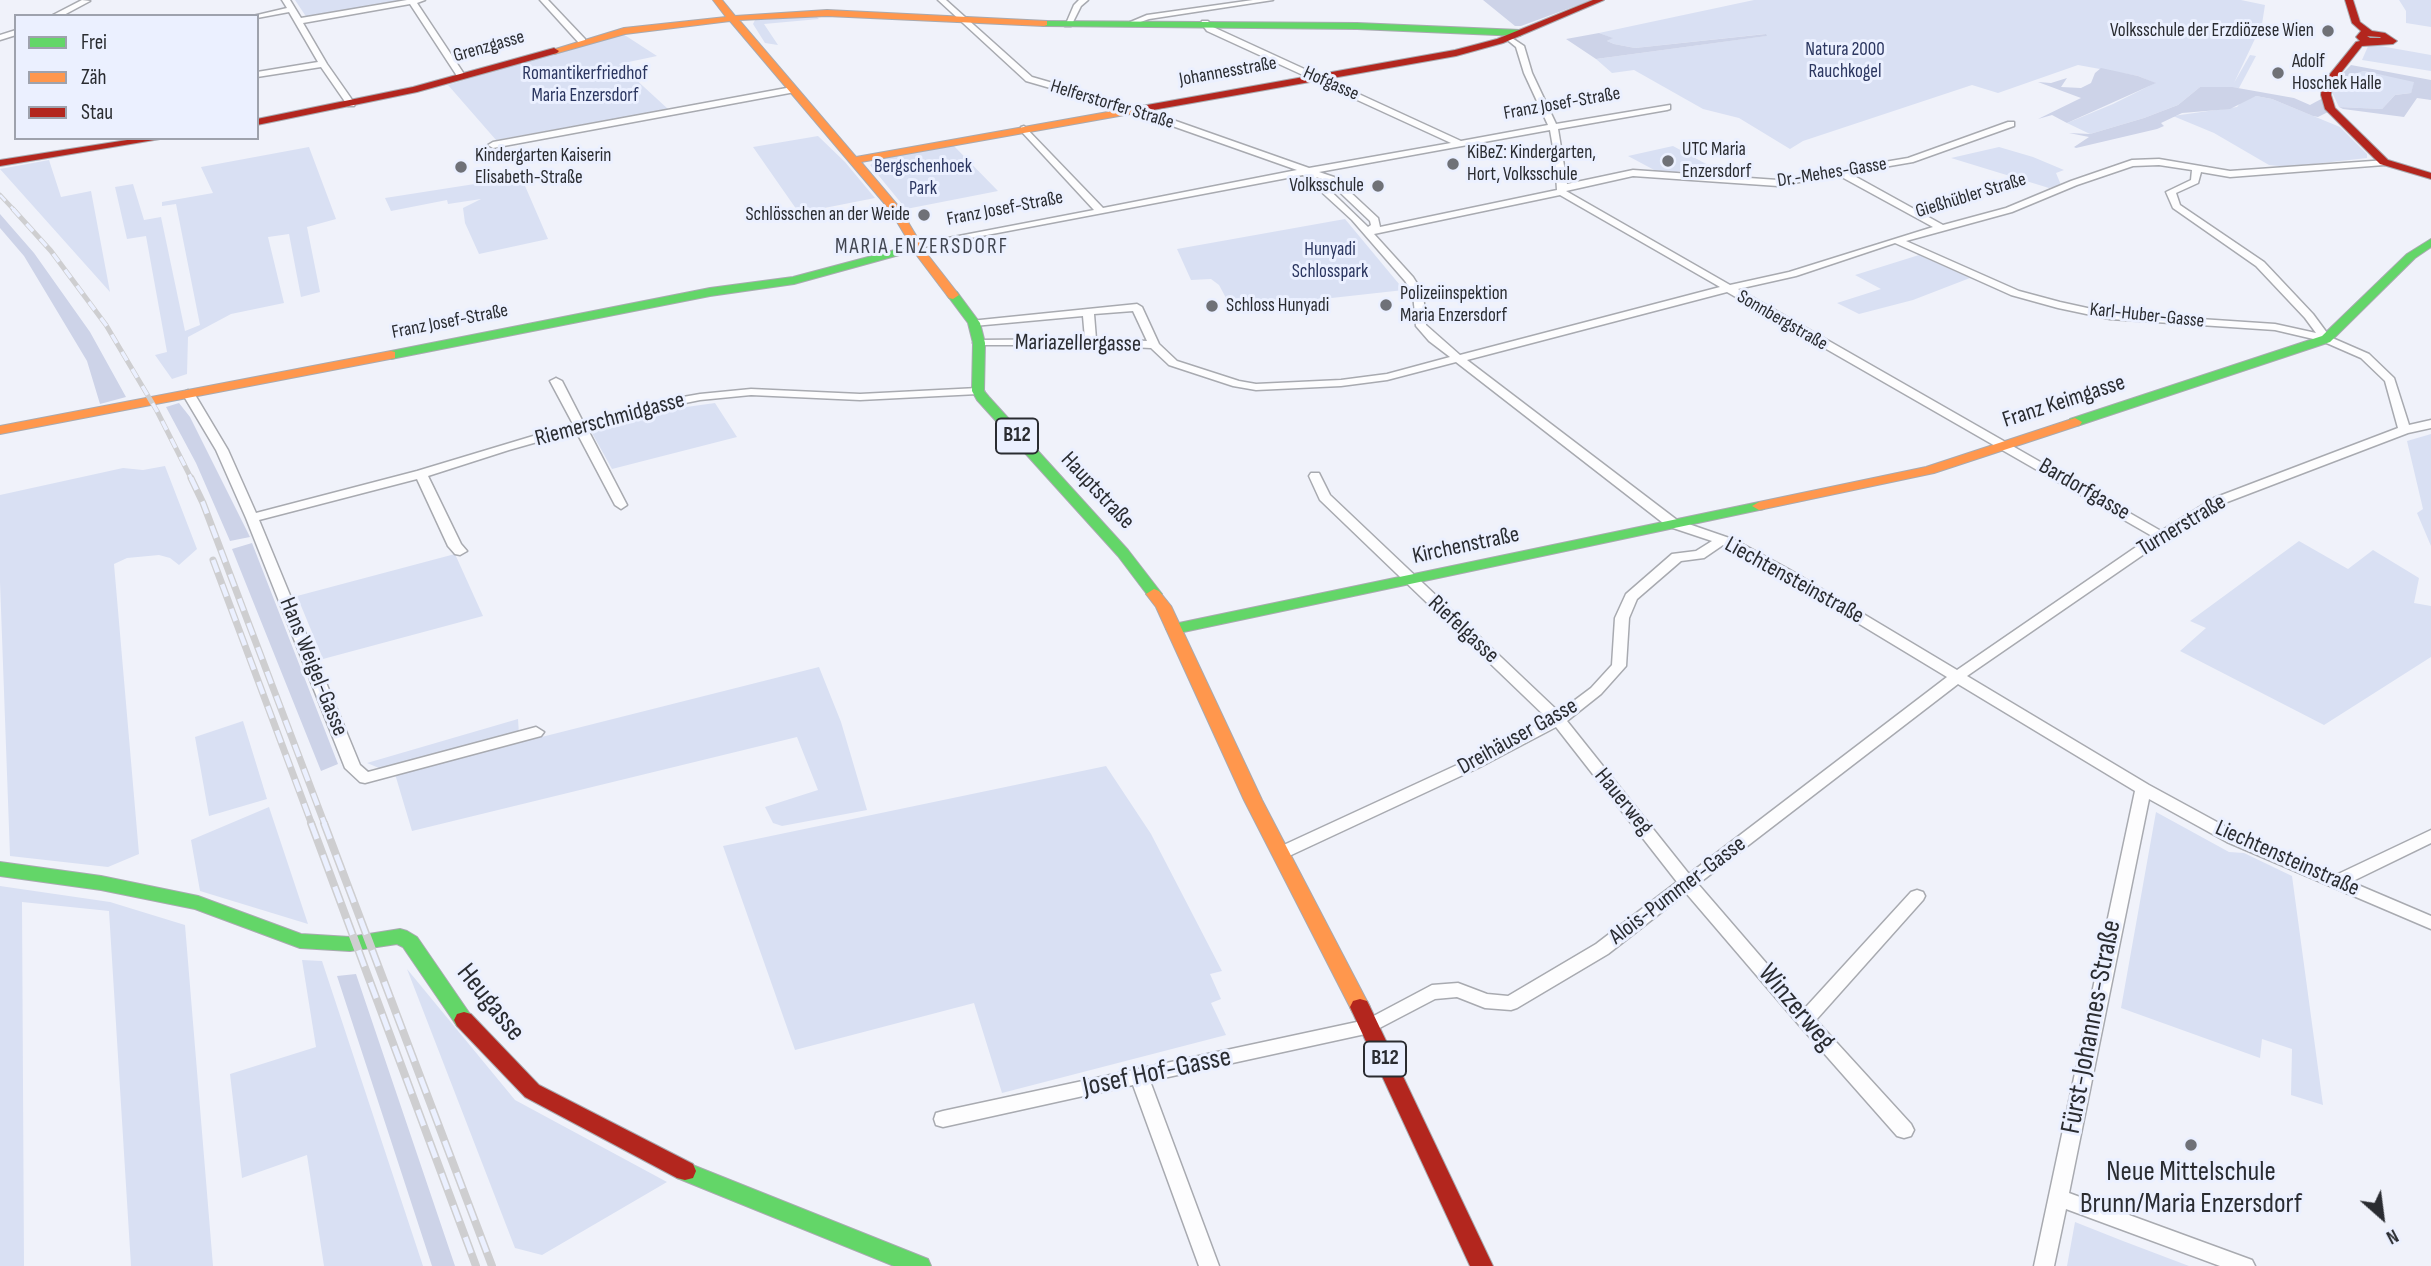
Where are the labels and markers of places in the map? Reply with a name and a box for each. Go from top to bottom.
place label: Volksschule der Erzdiözese Wien [2110,20,2314,42]
marker: Volksschule der Erzdiözese Wien [2320,23,2336,39]
place label: Adolf Hoschek Halle [2292,51,2382,95]
marker: Adolf Hoschek Halle [2270,65,2286,81]
place label: UTC Maria Enzersdorf [1682,139,1751,183]
place label: KiBeZ: Kindergarten, Hort, Volksschule [1467,142,1596,186]
place label: Kindergarten Kaiserin Elisabeth-Straße [475,145,611,189]
marker: UTC Maria Enzersdorf [1660,153,1676,169]
marker: KiBeZ: Kindergarten, Hort, Volksschule [1445,156,1461,172]
marker: Kindergarten Kaiserin Elisabeth-Straße [453,159,469,175]
place label: Volksschule [1289,175,1364,197]
marker: Volksschule [1370,178,1386,194]
place label: Schlösschen an der Weide [745,204,910,226]
marker: Schlösschen an der Weide [916,207,932,223]
place label: Polizeiinspektion Maria Enzersdorf [1400,283,1508,327]
place label: Schloss Hunyadi [1226,295,1329,317]
marker: Polizeiinspektion Maria Enzersdorf [1378,297,1394,313]
marker: Schloss Hunyadi [1204,298,1220,314]
marker: Neue Mittelschule Brunn/Maria Enzersdorf [2183,1137,2199,1153]
place label: Neue Mittelschule Brunn/Maria Enzersdorf [2080,1156,2302,1222]

